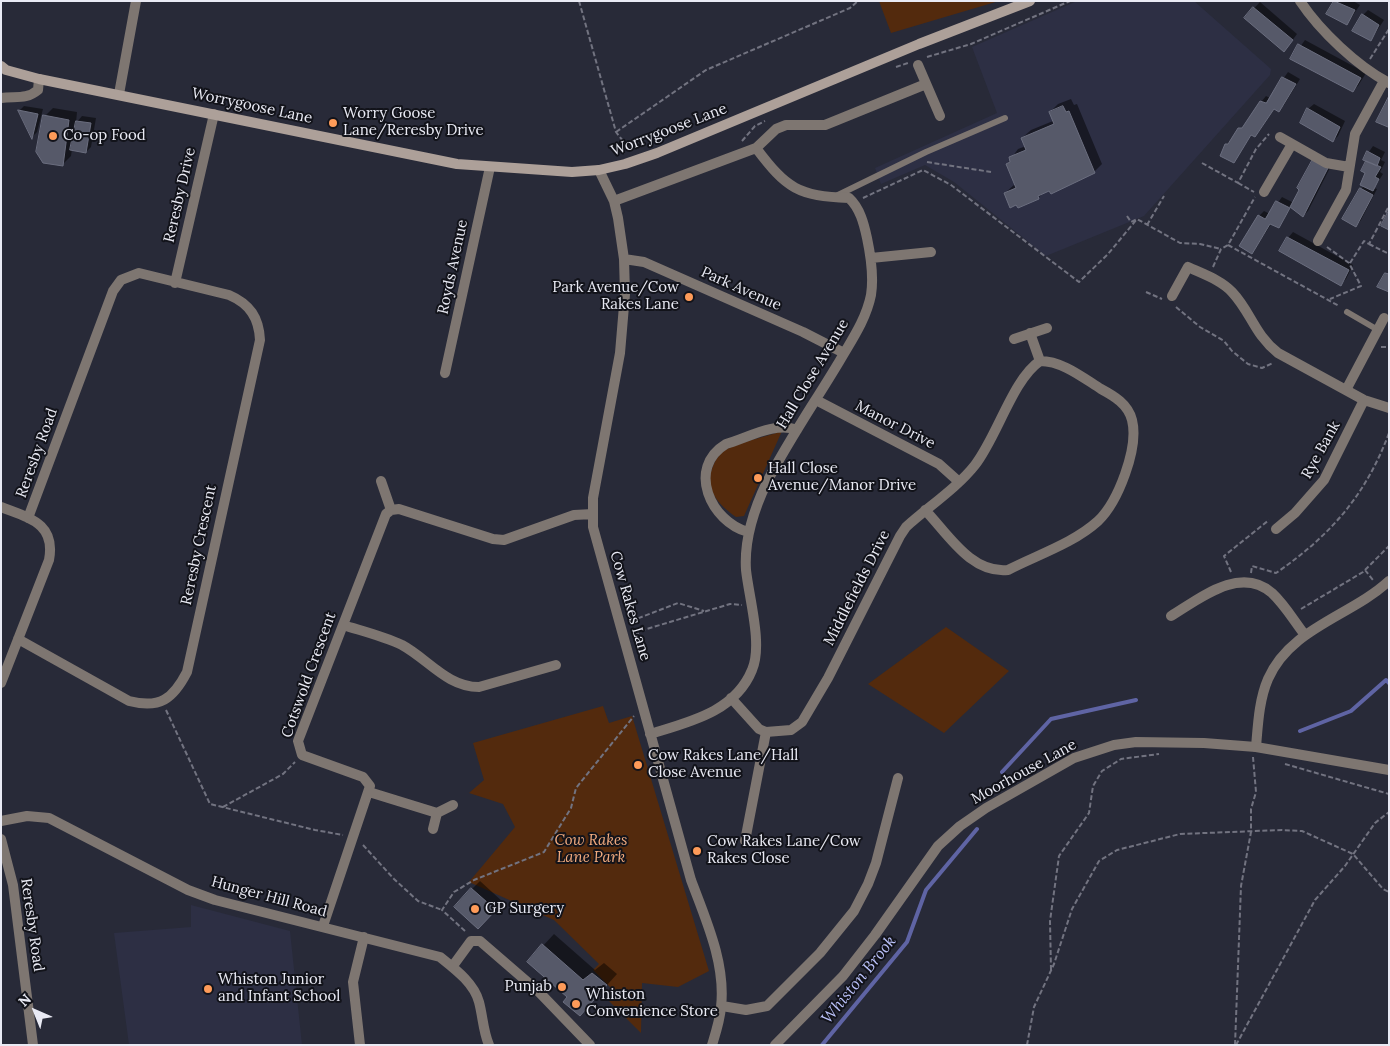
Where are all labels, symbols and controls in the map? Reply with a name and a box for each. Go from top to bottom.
street label: Worrygoose Lane [190,84,314,128]
street label: Worrygoose Lane [608,100,730,160]
place label: Worry Goose Lane/Reresby Drive [343,105,484,140]
marker: Worry Goose Lane/Reresby Drive [327,117,339,129]
place label: Co-op Food [63,127,146,145]
marker: Co-op Food [47,130,59,142]
street label: Reresby Drive [160,146,200,244]
street label: Royds Avenue [434,218,472,316]
street label: Park Avenue [698,263,784,315]
place label: Park Avenue/Cow Rakes Lane [552,279,679,314]
marker: Park Avenue/Cow Rakes Lane [683,291,695,303]
street label: Hall Close Avenue [773,316,853,432]
street label: Manor Drive [852,397,938,453]
street label: Reresby Road [12,406,62,500]
street label: Rye Bank [1298,418,1344,482]
place label: Hall Close Avenue/Manor Drive [768,460,916,495]
marker: Hall Close Avenue/Manor Drive [752,472,764,484]
street label: Reresby Crescent [177,483,221,607]
street label: Middlefields Drive [820,527,894,649]
street label: Cow Rakes Lane [606,549,654,663]
street label: Cotswold Crescent [278,610,340,740]
street label: Moorhouse Lane [968,736,1080,808]
place label: Cow Rakes Lane/Hall Close Avenue [648,747,798,782]
marker: Cow Rakes Lane/Hall Close Avenue [632,759,644,771]
park label: Cow Rakes Lane Park [555,832,627,867]
place label: Cow Rakes Lane/Cow Rakes Close [707,833,861,868]
marker: Cow Rakes Lane/Cow Rakes Close [691,845,703,857]
street label: Hunger Hill Road [209,873,329,921]
street label: Reresby Road [17,877,47,973]
place label: GP Surgery [485,900,564,918]
marker: GP Surgery [469,903,481,915]
water label: Whiston Brook [818,932,900,1028]
place label: Whiston Junior and Infant School [218,971,340,1006]
place label: Punjab [505,978,552,996]
marker: Punjab [556,981,568,993]
marker: Whiston Junior and Infant School [202,983,214,995]
north arrow [10,986,60,1036]
place label: Whiston Convenience Store [586,986,718,1021]
text: N [14,990,35,1010]
marker: Whiston Convenience Store [570,998,582,1010]

